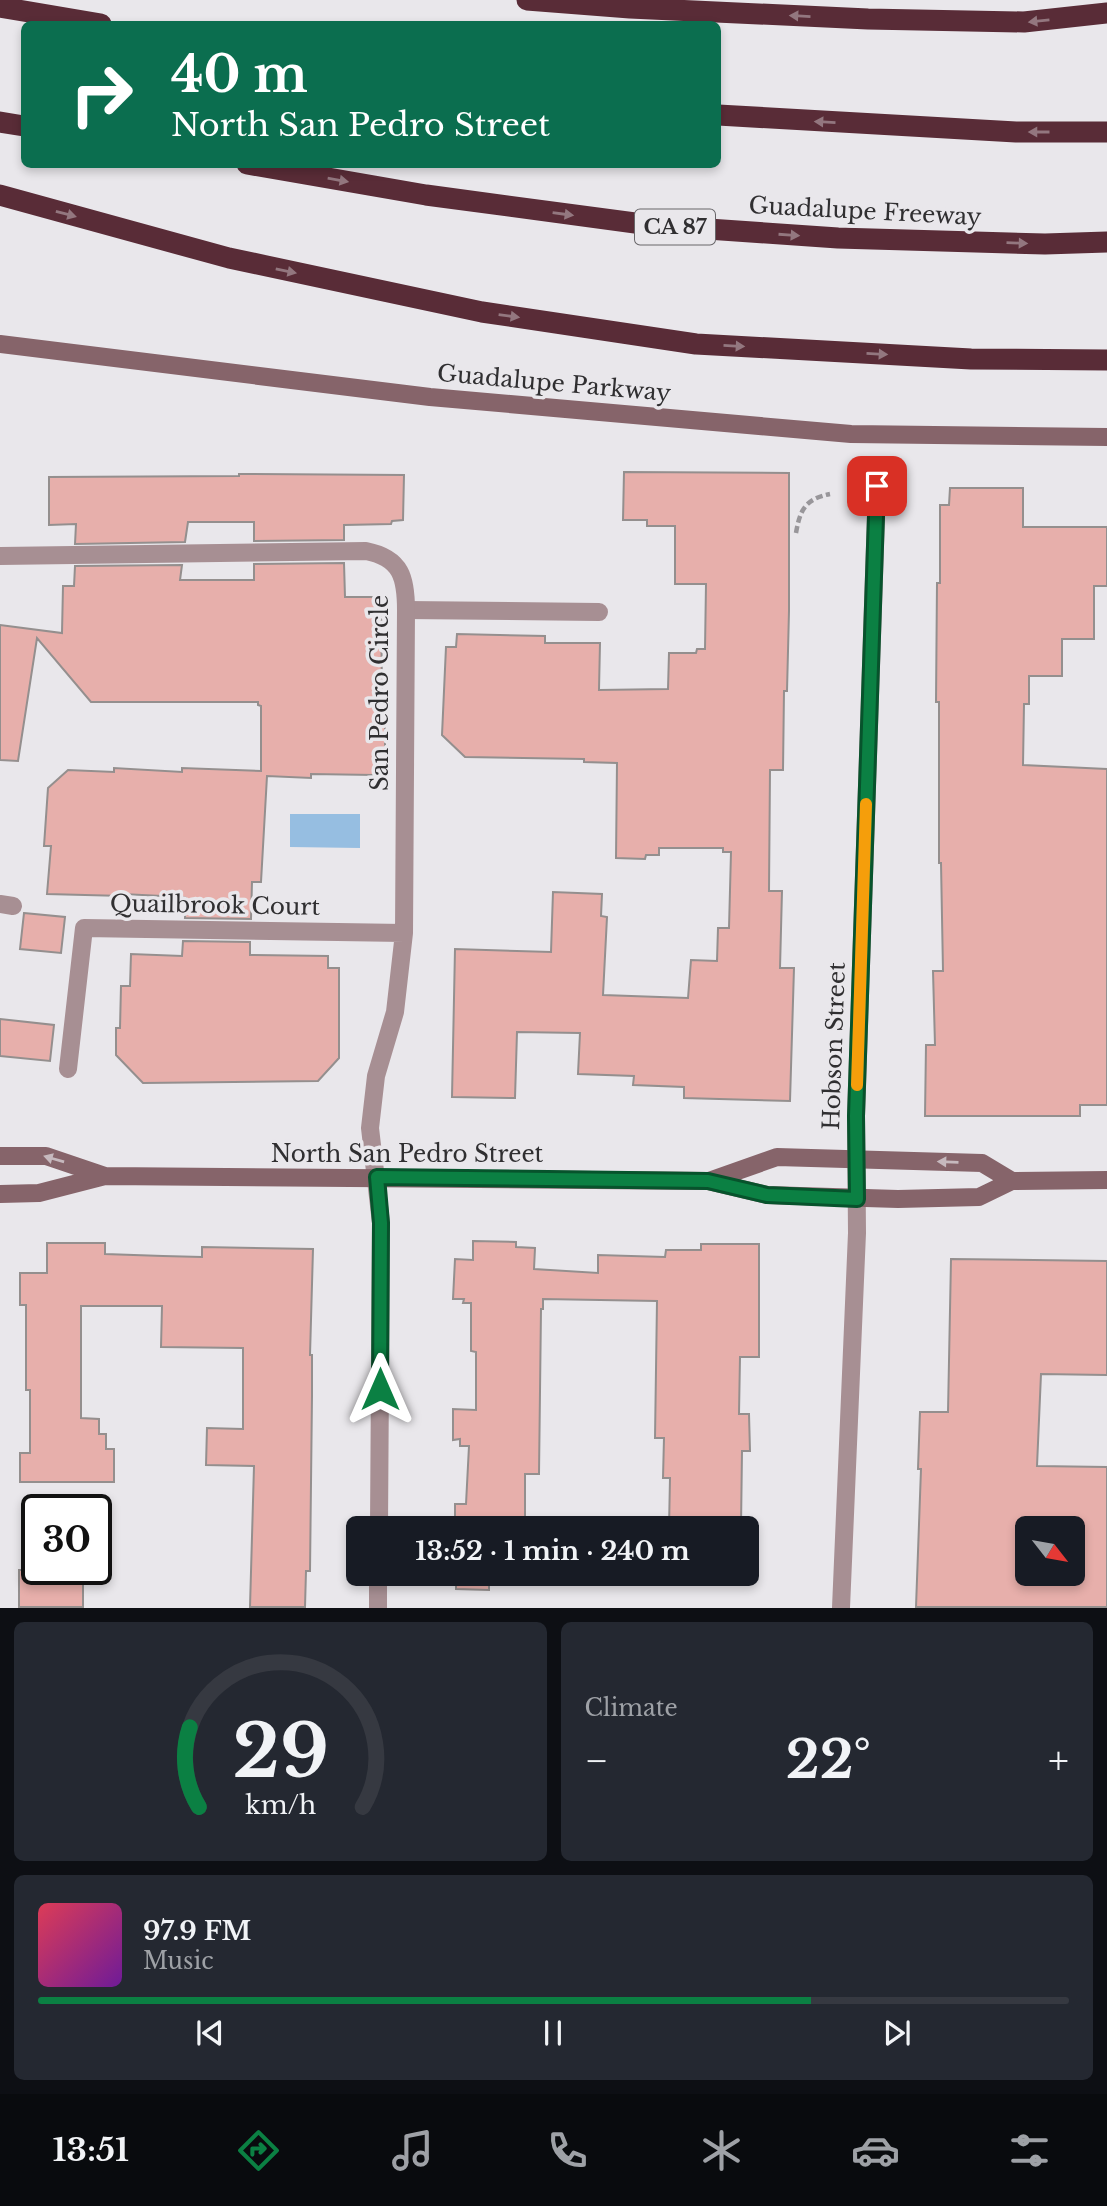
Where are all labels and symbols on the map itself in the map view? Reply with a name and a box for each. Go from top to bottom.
one-way arrow [789,10,811,21]
one-way arrow [1028,15,1050,26]
one-way arrow [814,116,836,127]
one-way arrow [1028,126,1050,138]
one-way arrow [327,175,349,186]
street label: Guadalupe Freeway [748,191,982,231]
one-way arrow [552,208,574,219]
one-way arrow [56,209,77,219]
road number: CA 87 [635,210,715,244]
one-way arrow [779,230,801,241]
one-way arrow [1006,238,1028,249]
one-way arrow [275,265,297,276]
one-way arrow [498,311,520,322]
one-way arrow [723,340,745,351]
one-way arrow [867,348,889,359]
street label: Guadalupe Parkway [436,359,672,407]
pin [847,456,907,516]
street label: San Pedro Circle [366,595,394,791]
street label: Quailbrook Court [110,889,321,921]
street label: Hobson Street [817,961,851,1130]
street label: North San Pedro Street [271,1140,544,1168]
one-way arrow [42,1153,64,1164]
one-way arrow [937,1157,959,1168]
position arrow [343,1352,417,1426]
speed limit sign: 30 [21,1494,112,1585]
north arrow [1015,1516,1085,1586]

